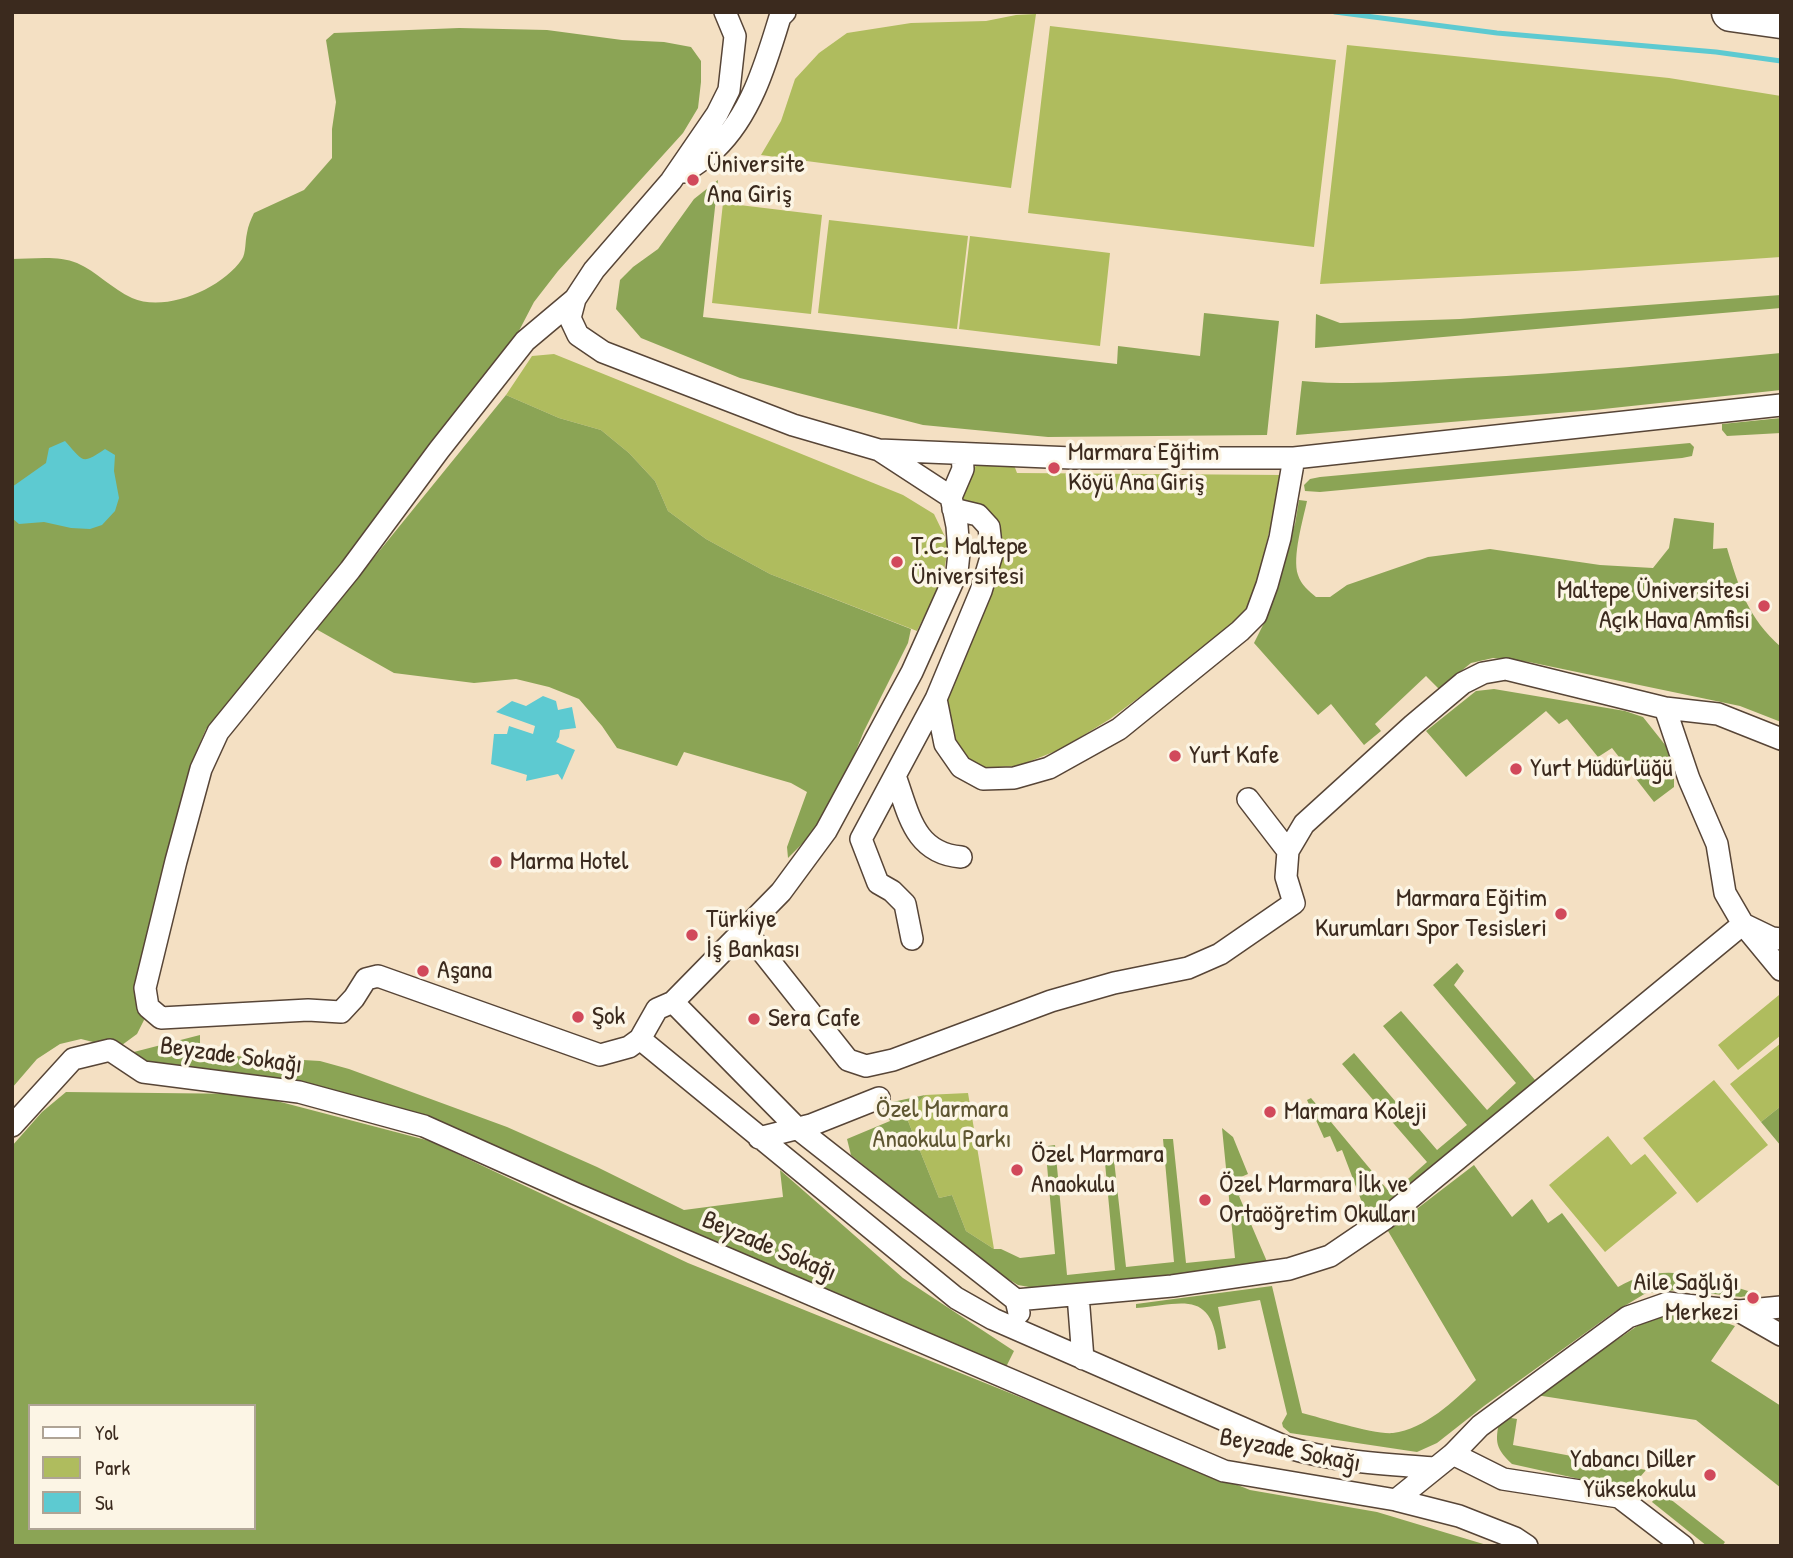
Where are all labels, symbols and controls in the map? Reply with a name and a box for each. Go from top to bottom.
place label: Üniversite Ana Giriş [707,149,805,210]
marker: Üniversite Ana Giriş [685,172,701,188]
place label: Marmara Eğitim Köyü Ana Giriş [1068,437,1219,498]
marker: Marmara Eğitim Köyü Ana Giriş [1046,460,1062,476]
place label: T.C. Maltepe Üniversitesi [911,531,1028,592]
marker: T.C. Maltepe Üniversitesi [889,554,905,570]
place label: Maltepe Üniversitesi Açık Hava Amfisi [1557,575,1750,636]
marker: Maltepe Üniversitesi Açık Hava Amfisi [1756,598,1772,614]
place label: Yurt Kafe [1189,740,1279,772]
marker: Yurt Kafe [1167,748,1183,764]
place label: Yurt Müdürlüğü [1530,753,1673,785]
marker: Yurt Müdürlüğü [1508,761,1524,777]
place label: Marma Hotel [510,846,628,878]
marker: Marma Hotel [488,854,504,870]
place label: Marmara Eğitim Kurumları Spor Tesisleri [1315,883,1547,944]
place label: Türkiye İş Bankası [706,904,800,965]
marker: Marmara Eğitim Kurumları Spor Tesisleri [1553,906,1569,922]
marker: Türkiye İş Bankası [684,927,700,943]
place label: Aşana [437,955,492,987]
marker: Aşana [415,963,431,979]
place label: Şok [592,1001,625,1033]
place label: Sera Cafe [768,1003,861,1035]
marker: Şok [570,1009,586,1025]
marker: Sera Cafe [746,1011,762,1027]
street label: Beyzade Sokağı [158,1031,304,1081]
park label: Özel Marmara Anaokulu Parkı [873,1094,1011,1156]
place label: Marmara Koleji [1284,1096,1427,1128]
marker: Marmara Koleji [1262,1104,1278,1120]
place label: Özel Marmara Anaokulu [1031,1139,1164,1200]
marker: Özel Marmara Anaokulu [1009,1162,1025,1178]
place label: Özel Marmara İlk ve Ortaöğretim Okulları [1219,1169,1416,1230]
marker: Özel Marmara İlk ve Ortaöğretim Okulları [1197,1192,1213,1208]
street label: Beyzade Sokağı [697,1205,841,1289]
place label: Aile Sağlığı Merkezi [1633,1267,1739,1328]
marker: Aile Sağlığı Merkezi [1745,1290,1761,1306]
legend [28,1404,256,1530]
text: Yol [95,1418,118,1447]
street label: Beyzade Sokağı [1217,1422,1363,1480]
place label: Yabancı Diller Yüksekokulu [1570,1444,1696,1506]
text: Park [95,1453,130,1482]
marker: Yabancı Diller Yüksekokulu [1702,1467,1718,1483]
text: Su [95,1488,113,1517]

